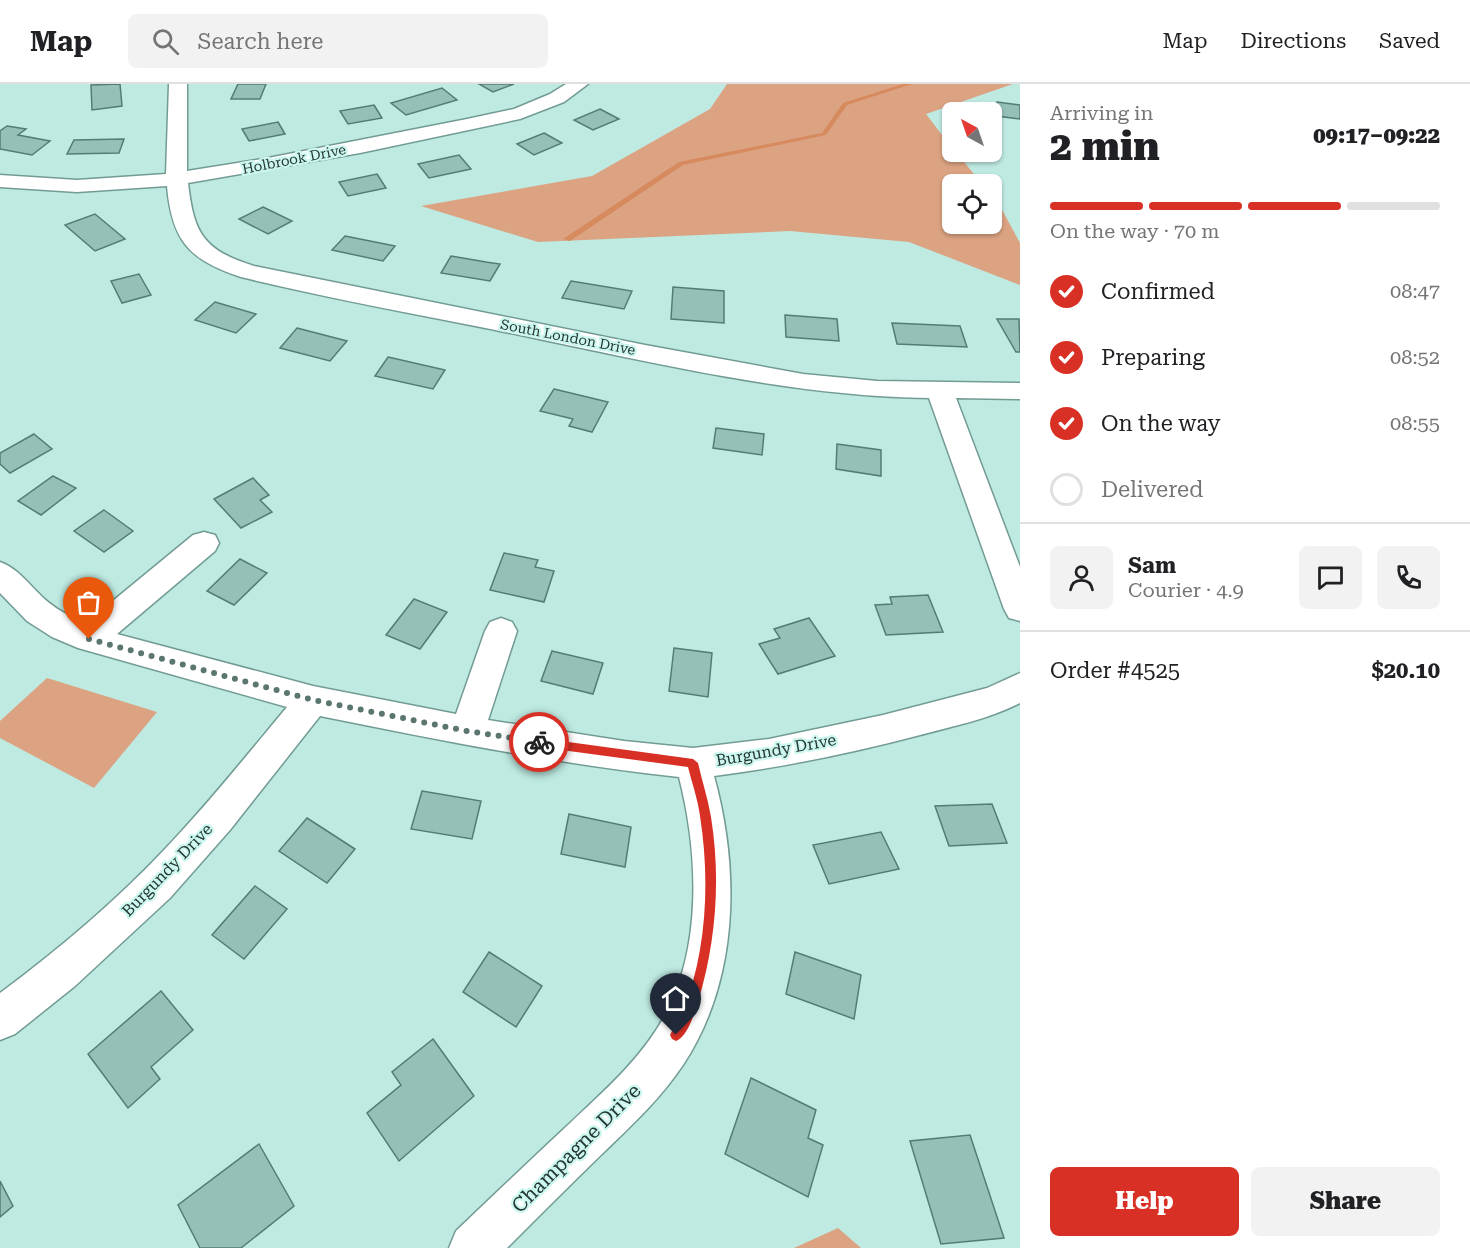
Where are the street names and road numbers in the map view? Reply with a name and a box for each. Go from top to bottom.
street label: Holbrook Drive [241,141,347,177]
street label: South London Drive [499,316,637,358]
street label: Burgundy Drive [714,730,838,770]
street label: Burgundy Drive [118,819,216,920]
street label: Champagne Drive [506,1078,646,1218]

